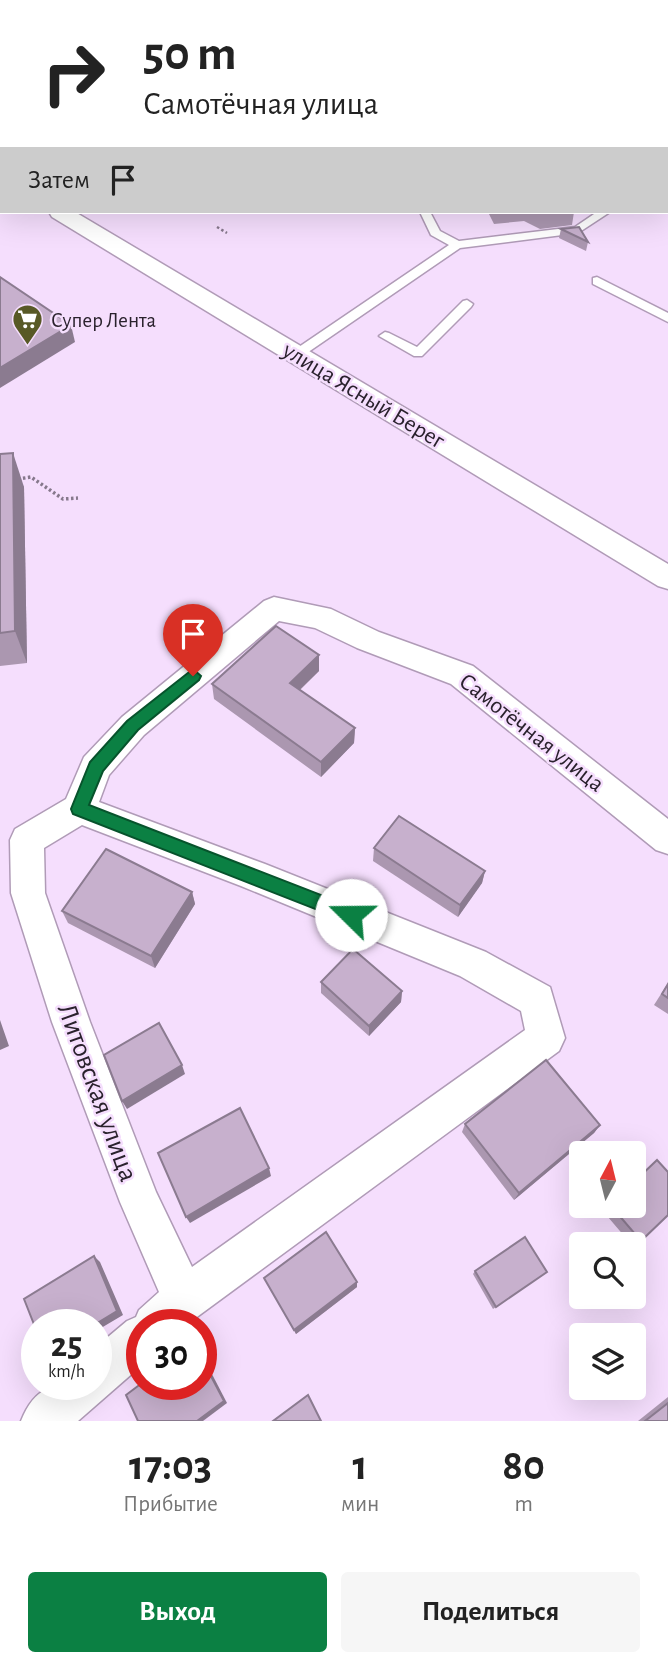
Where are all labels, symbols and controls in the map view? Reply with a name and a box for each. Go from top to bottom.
icon: right [28,28,119,119]
text: 50 m [143,30,237,79]
text: Самотёчная улица [143,88,378,120]
icon: arrive [104,161,142,199]
text: Затем [28,167,90,193]
supermarket icon: Супер Лента [11,303,45,347]
place label: Супер Лента [51,310,157,331]
street label: улица Ясный Берег [278,338,449,454]
pin [163,604,223,676]
icon: arrive [174,615,212,653]
street label: Самотёчная улица [454,669,608,797]
position arrow [314,878,388,952]
street label: Литовская улица [52,1000,142,1186]
north arrow [569,1141,646,1218]
map controls [569,1141,646,1400]
button: search [569,1232,646,1309]
speed limit sign: 30 [126,1309,217,1400]
button: layers [569,1323,646,1400]
text: 25 [51,1328,82,1363]
text: km/h [48,1363,85,1381]
text: 17:03 [129,1445,212,1487]
text: 1 [353,1445,368,1487]
text: 80 [502,1445,545,1487]
text: Прибытие [123,1493,218,1516]
text: мин [341,1493,379,1516]
text: m [514,1493,533,1516]
button: Выход [28,1572,327,1652]
button: Поделиться [341,1572,640,1652]

